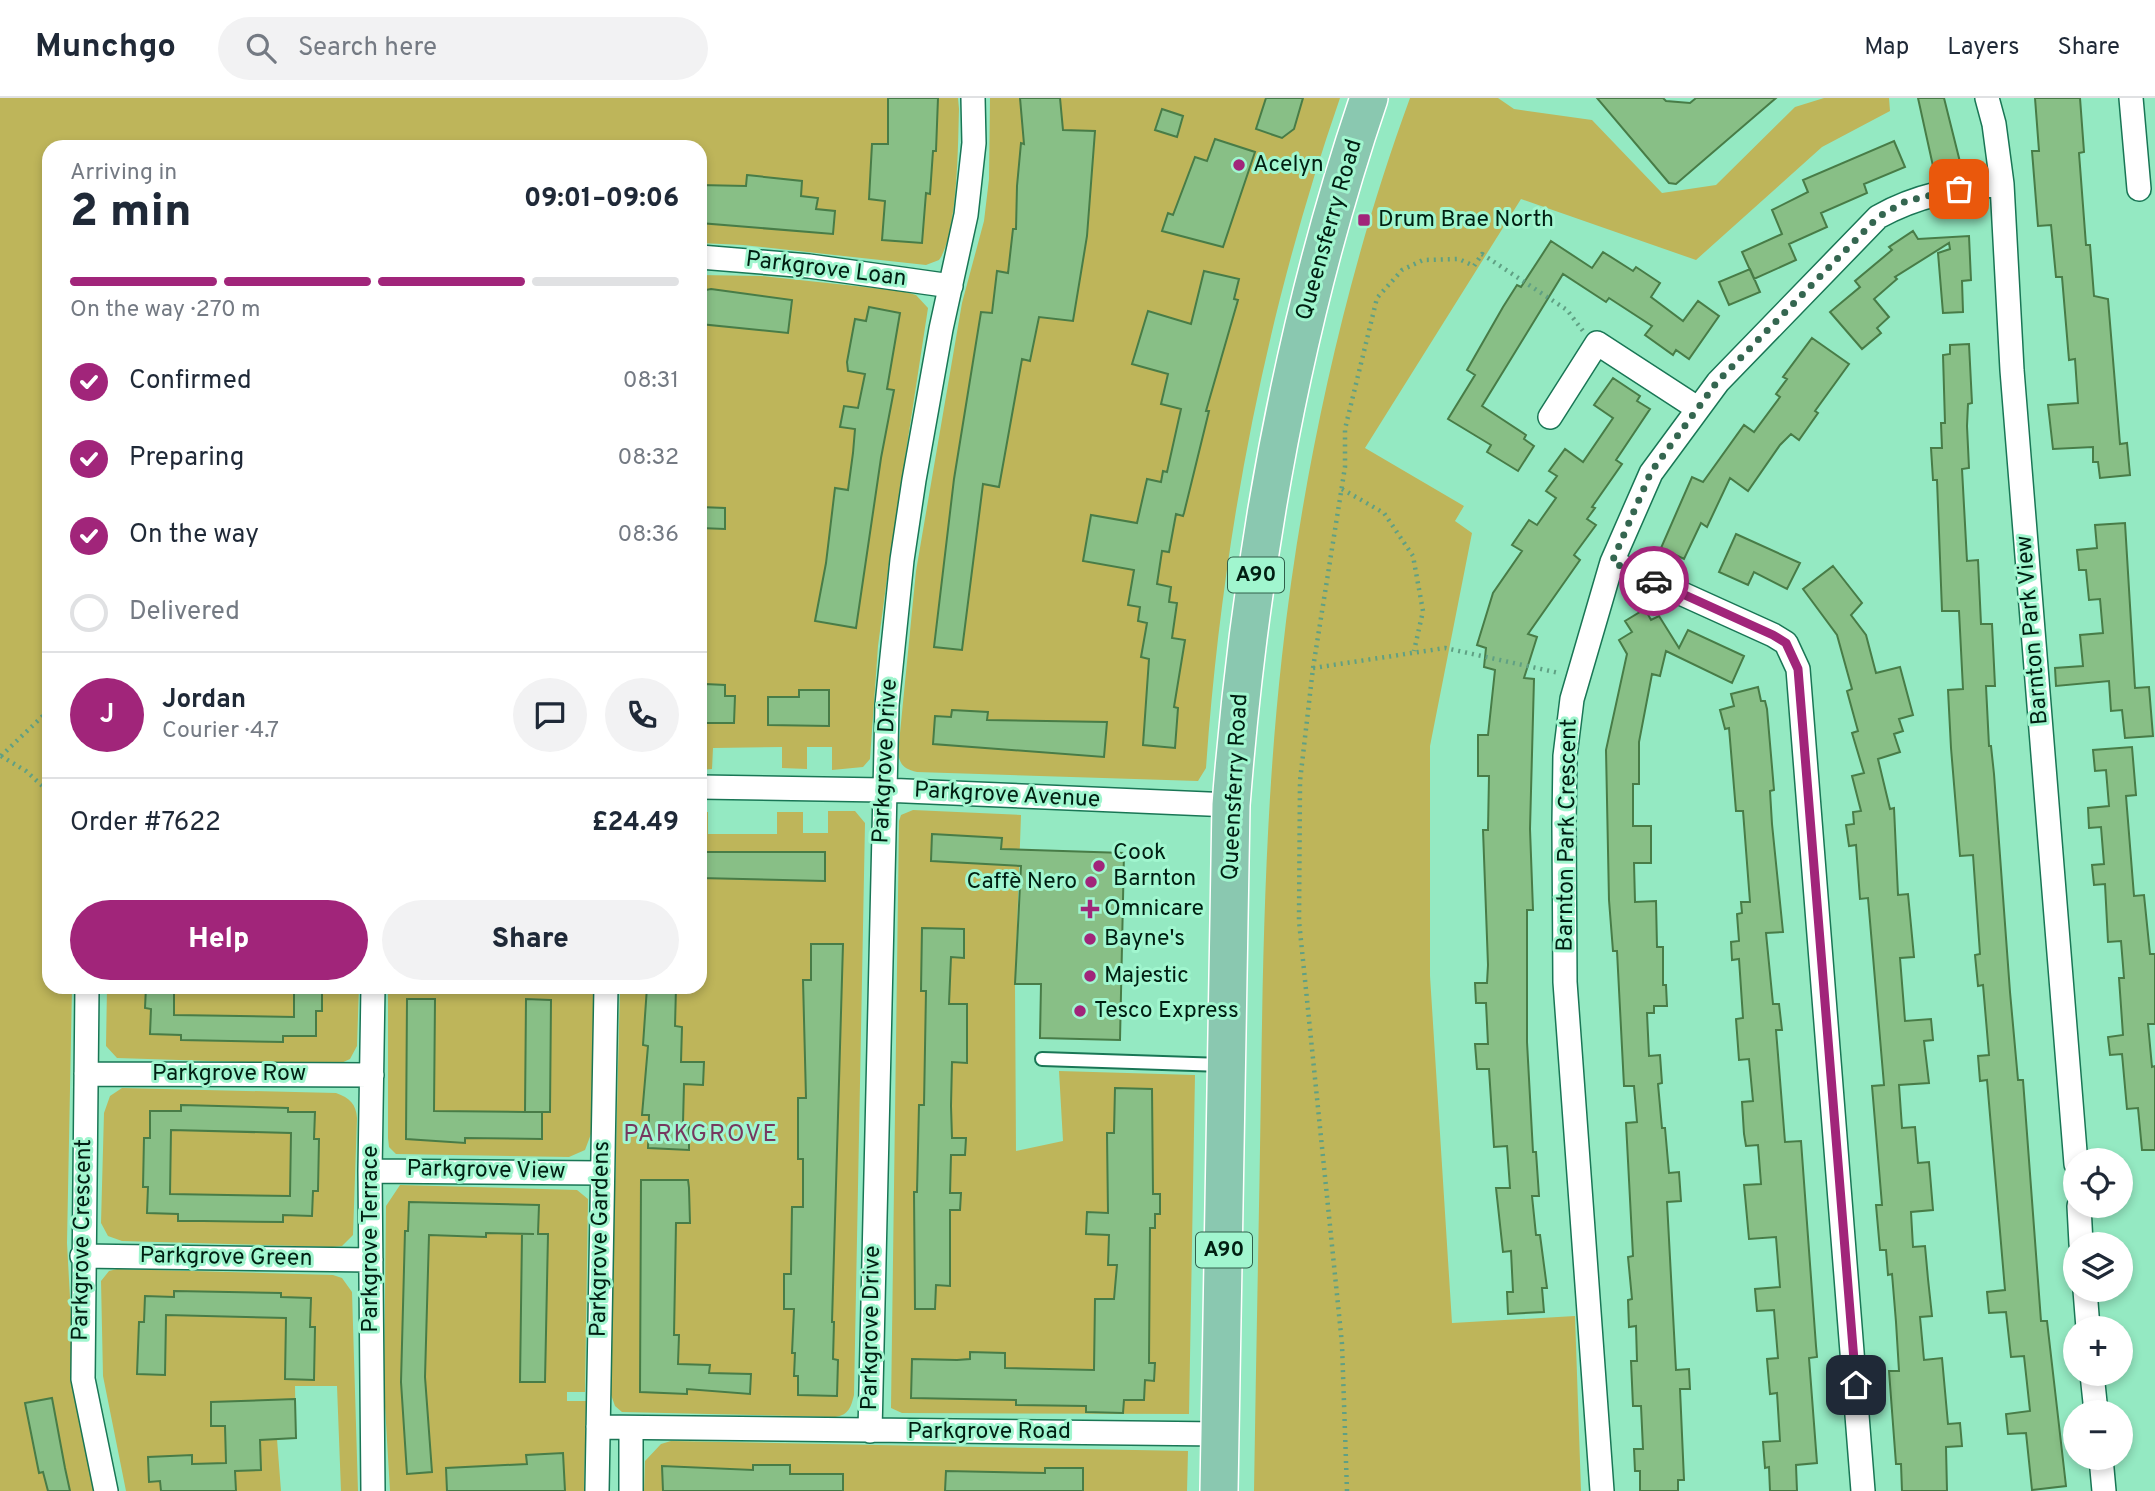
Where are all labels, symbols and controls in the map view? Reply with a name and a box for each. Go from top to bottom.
search box [218,17,708,80]
text: Munchgo [35,27,176,69]
icon: search [242,29,280,67]
text: Search here [298,32,437,65]
text: Map [1864,33,1909,63]
text: Layers [1947,33,2019,63]
text: Share [2057,33,2120,63]
street label: Queensferry Road [1290,136,1370,324]
place label: Acelyn [1253,151,1324,180]
marker: Acelyn [1231,157,1247,173]
text: Arriving in [70,159,177,188]
pin [1929,159,1989,219]
icon: bag [1940,170,1978,208]
text: 09:01–09:06 [524,183,679,216]
text: 2 min [70,184,192,243]
place label: Drum Brae North [1378,206,1554,235]
marker: Drum Brae North [1356,212,1372,228]
street label: Parkgrove Loan [744,246,908,294]
text: On the way · 270 m [70,296,261,325]
icon: check [70,363,108,401]
text: Confirmed [129,365,252,398]
text: 08:31 [623,367,679,396]
icon: check [70,440,108,478]
text: Preparing [129,442,244,475]
text: 08:32 [618,444,679,473]
icon: check [70,517,108,555]
text: On the way [129,519,259,552]
text: 08:36 [617,521,679,550]
street label: Barnton Park View [2010,534,2056,726]
courier [1619,546,1689,616]
road number: A90 [1228,558,1284,592]
icon: car [1635,562,1673,600]
text: Delivered [129,596,240,629]
button: chat [513,678,587,752]
button: phone [605,678,679,752]
street label: Parkgrove Drive [867,678,905,844]
text: Jordan [162,684,246,717]
street label: Queensferry Road [1217,693,1255,881]
text: J [100,699,114,732]
text: Courier · 4.7 [162,717,279,746]
street label: Barnton Park Crescent [1551,718,1585,952]
street label: Parkgrove Avenue [913,777,1101,815]
text: Order #7622 [70,807,221,840]
text: £24.49 [592,807,679,840]
place label: Cook Barnton [1113,839,1196,894]
marker: Cook Barnton [1091,858,1107,874]
place label: Caffè Nero [967,868,1077,897]
marker: Caffè Nero [1083,874,1099,890]
place label: Omnicare [1104,895,1204,924]
button: Help [70,900,368,980]
button: Share [382,900,679,980]
marker: Omnicare [1082,901,1098,917]
place label: Bayne's [1104,925,1185,954]
marker: Bayne's [1082,931,1098,947]
place label: Majestic [1104,962,1189,991]
marker: Majestic [1082,968,1098,984]
place label: Tesco Express [1094,997,1239,1026]
marker: Tesco Express [1072,1003,1088,1019]
street label: Parkgrove Row [152,1060,306,1089]
district label: PARKGROVE [623,1120,779,1150]
street label: Parkgrove Crescent [67,1139,99,1341]
street label: Parkgrove Gardens [585,1141,617,1337]
street label: Parkgrove Terrace [357,1145,386,1333]
map controls [2063,1148,2133,1470]
button: locate [2063,1148,2133,1218]
street label: Parkgrove View [406,1155,566,1187]
road number: A90 [1196,1232,1252,1268]
button: layers [2063,1232,2133,1302]
street label: Parkgrove Green [139,1242,313,1274]
street label: Parkgrove Drive [856,1245,888,1411]
button: + [2063,1316,2133,1386]
pin [1826,1355,1886,1415]
icon: home [1837,1366,1875,1404]
button: − [2063,1400,2133,1470]
street label: Parkgrove Road [907,1418,1071,1447]

